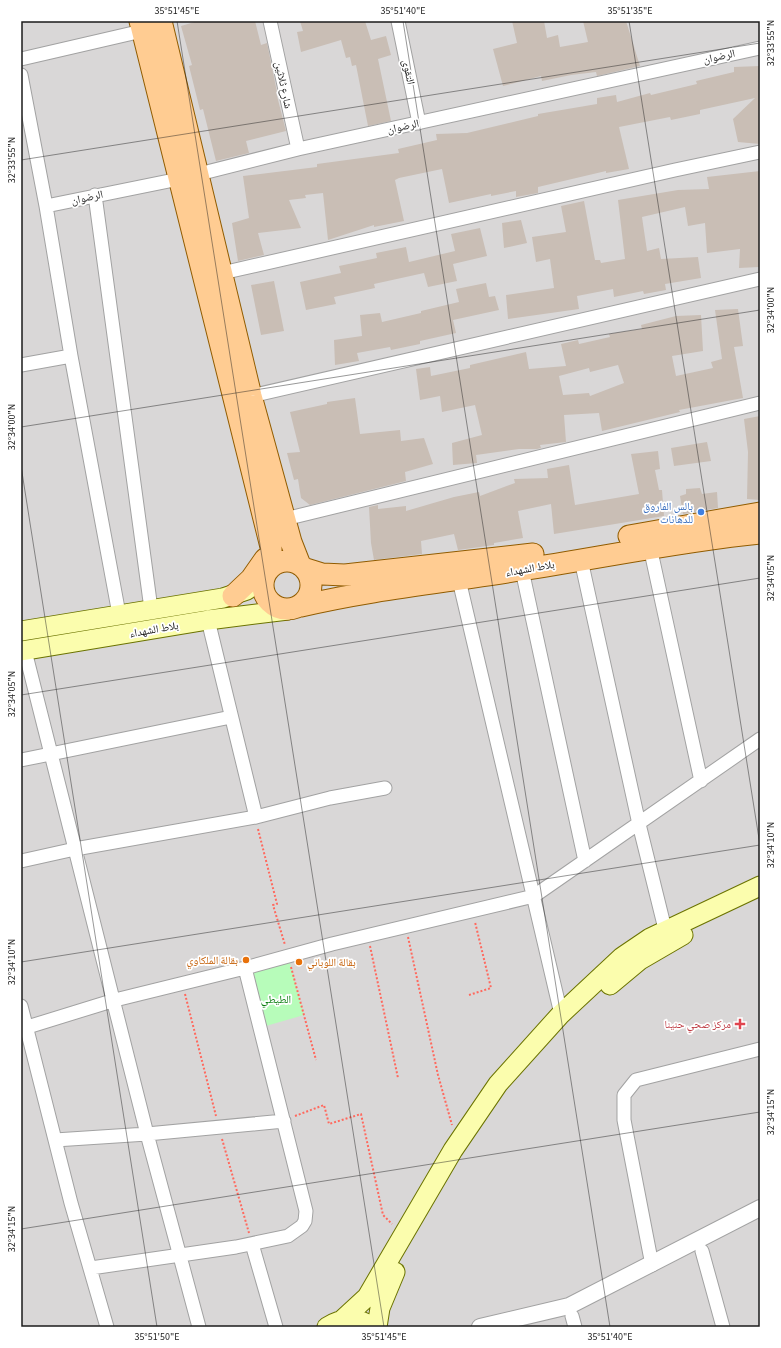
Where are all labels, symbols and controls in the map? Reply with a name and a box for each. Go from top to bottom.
text: 35°51'45"E [154,4,200,18]
text: 35°51'40"E [380,4,426,18]
text: 35°51'35"E [607,4,653,18]
text: 32°33'55"N [764,20,778,66]
street label: الرضوان [702,46,736,67]
street label: التقوى [399,58,418,86]
street label: شارع ثلاثين [271,60,296,110]
street label: الرضوان [386,116,420,137]
text: 32°33'55"N [5,137,19,183]
street label: الرضوان [70,187,104,208]
text: 32°34'00"N [764,287,778,333]
text: 32°34'00"N [5,404,19,450]
place label: بالس الفاروق للدهانات [643,499,693,527]
marker: بالس الفاروق للدهانات [696,507,706,517]
text: 32°34'05"N [764,555,778,601]
street label: بلاط الشهداء [504,557,556,580]
street label: بلاط الشهداء [128,618,180,641]
text: 32°34'05"N [5,671,19,717]
text: 32°34'10"N [764,822,778,868]
text: 32°34'10"N [5,939,19,985]
place label: بقالة الملكاوي [186,953,238,969]
marker: بقالة الملكاوي [241,955,251,965]
place label: بقالة اللوباني [307,955,356,971]
marker: بقالة اللوباني [294,957,304,967]
park label: الطيطي [261,992,291,1008]
place label: مركز صحي حنينا [664,1017,731,1033]
marker: مركز صحي حنينا [734,1018,746,1030]
text: 32°34'15"N [764,1089,778,1135]
text: 32°34'15"N [5,1206,19,1252]
text: 35°51'50"E [134,1330,180,1344]
text: 35°51'45"E [361,1330,407,1344]
text: 35°51'40"E [587,1330,633,1344]

